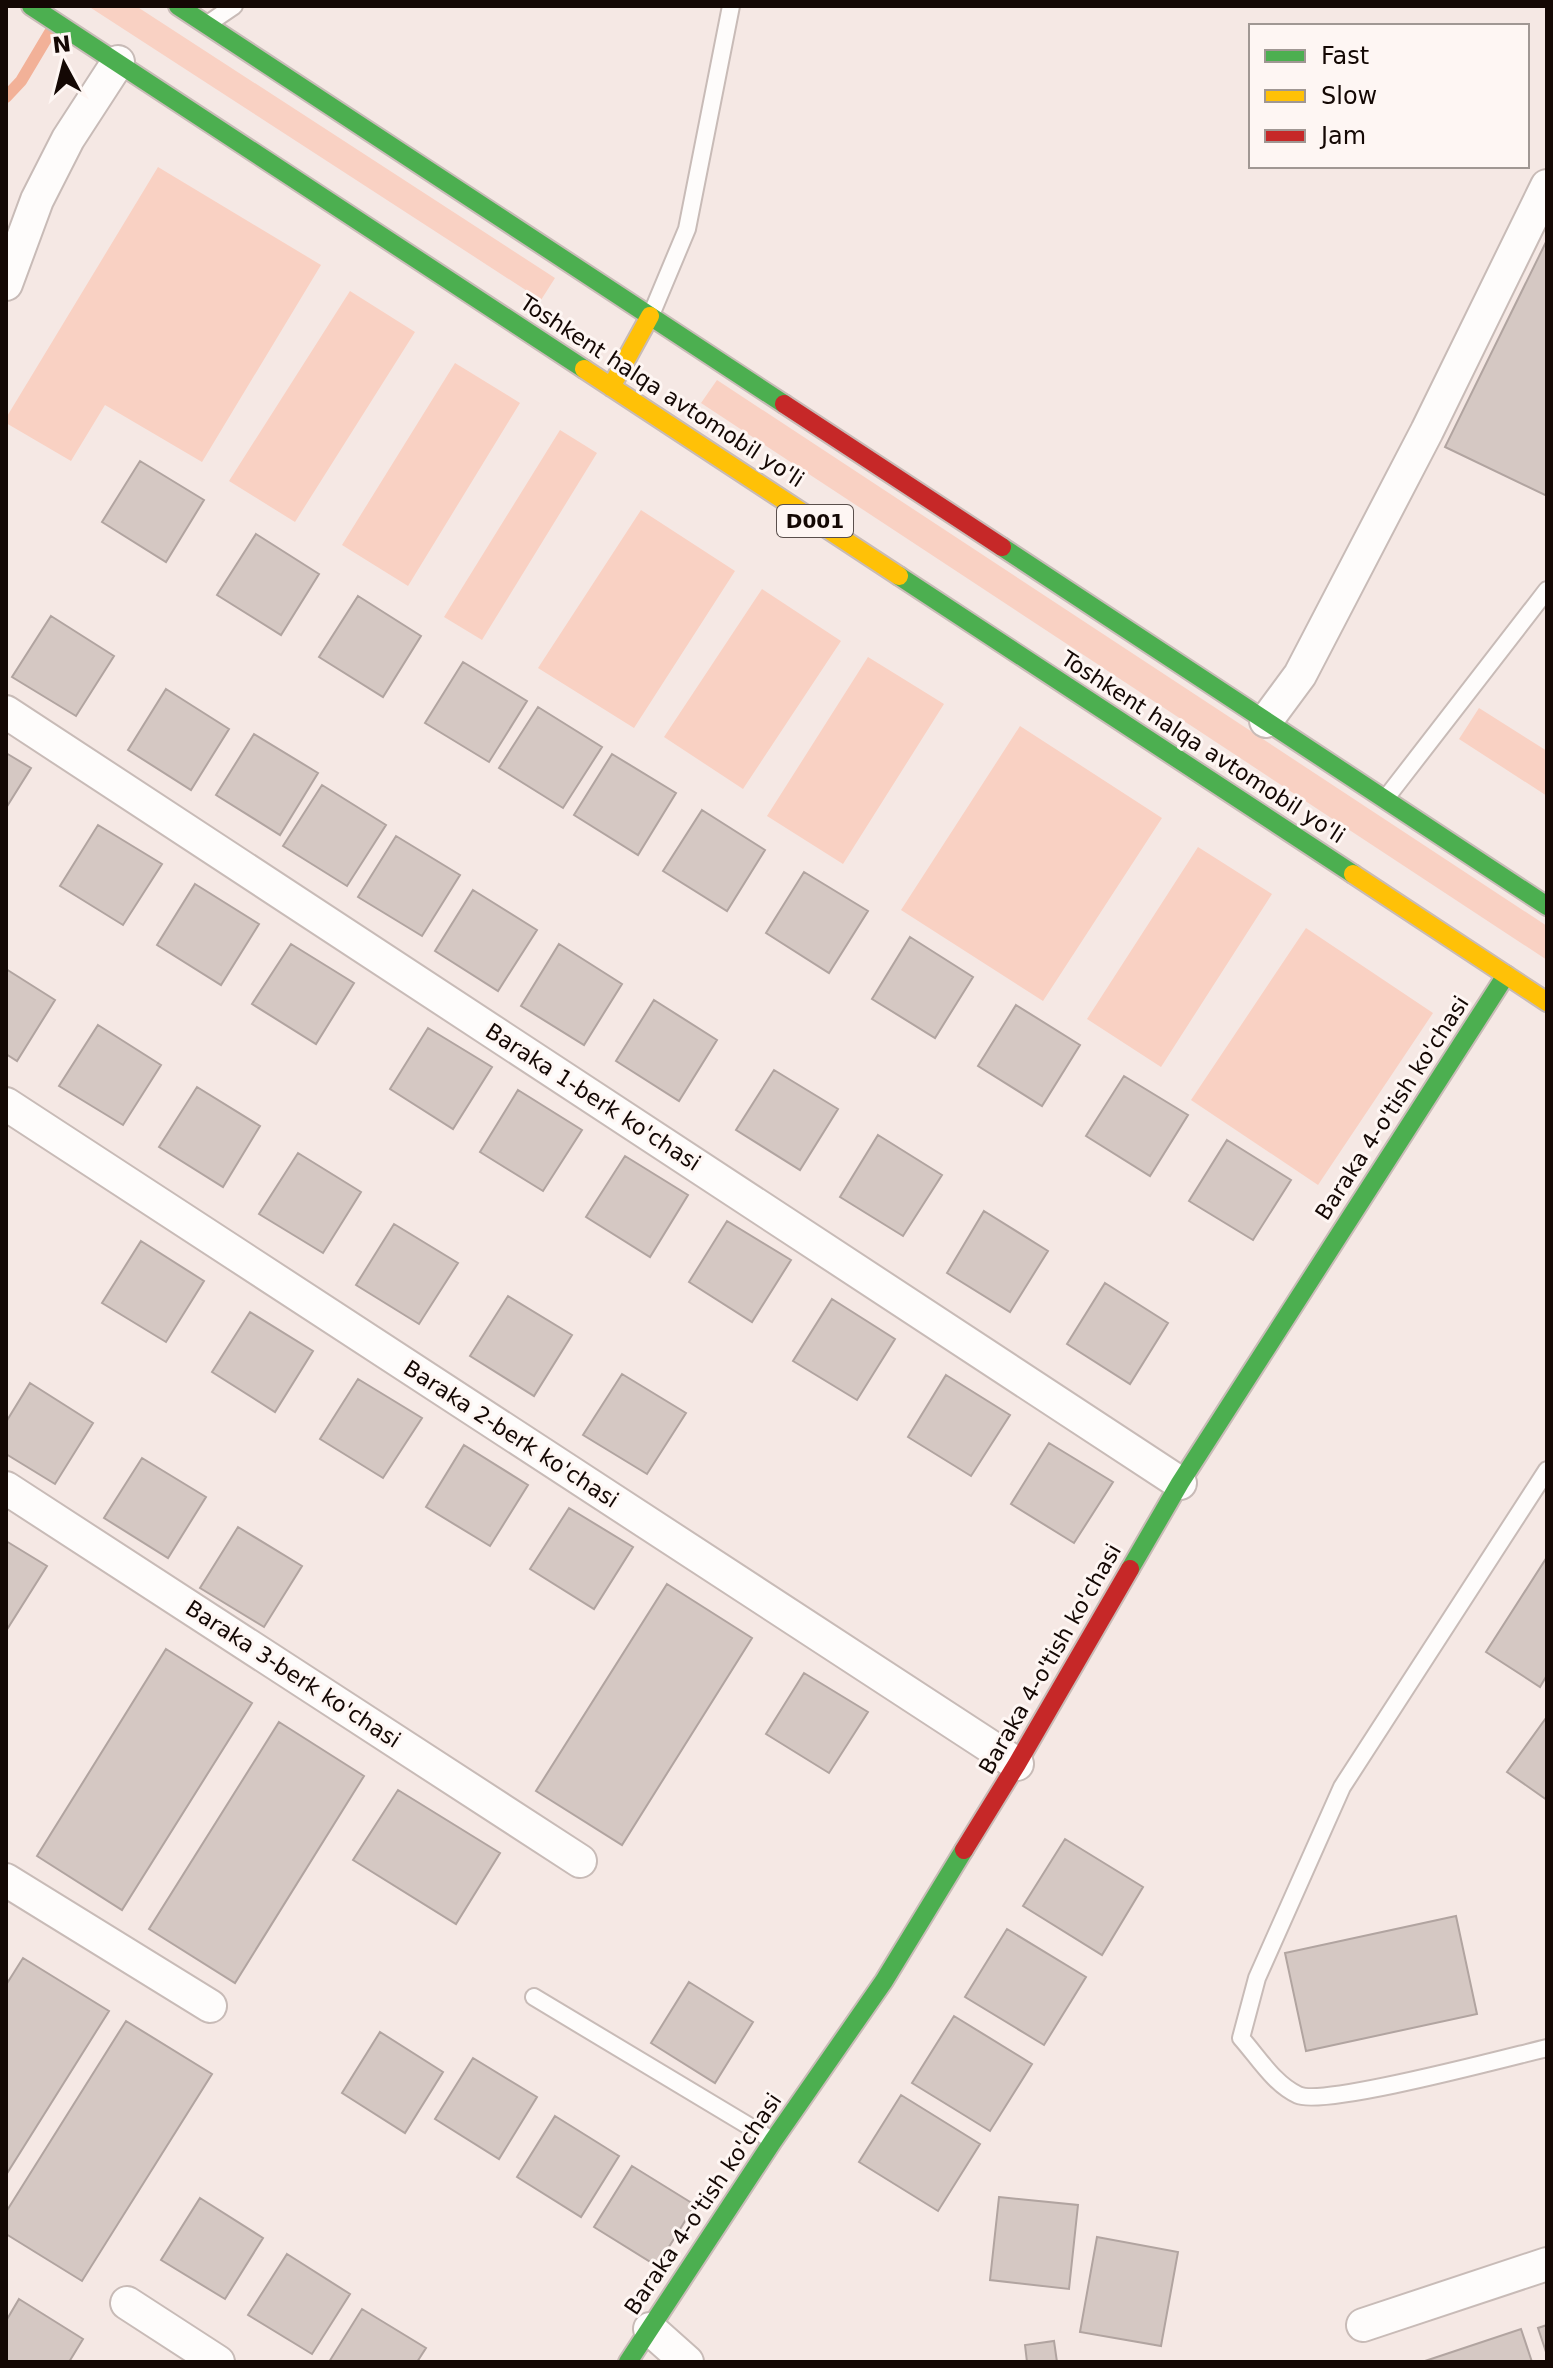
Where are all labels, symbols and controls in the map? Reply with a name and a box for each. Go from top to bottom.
north arrow [24,24,104,104]
legend [1249,24,1529,168]
text: N [51,31,72,58]
text: Fast [1321,42,1369,70]
text: Slow [1321,82,1377,110]
text: Jam [1319,122,1366,150]
street label: Toshkent halqa avtomobil yo'li [515,289,808,492]
road number: D001 [777,505,853,537]
street label: Toshkent halqa avtomobil yo'li [1056,645,1349,848]
street label: Baraka 4-o'tish ko'chasi [1310,992,1474,1224]
street label: Baraka 1-berk ko'chasi [481,1018,705,1176]
street label: Baraka 2-berk ko'chasi [399,1355,623,1513]
street label: Baraka 4-o'tish ko'chasi [974,1540,1126,1778]
street label: Baraka 3-berk ko'chasi [181,1595,405,1753]
street label: Baraka 4-o'tish ko'chasi [620,2089,786,2319]

